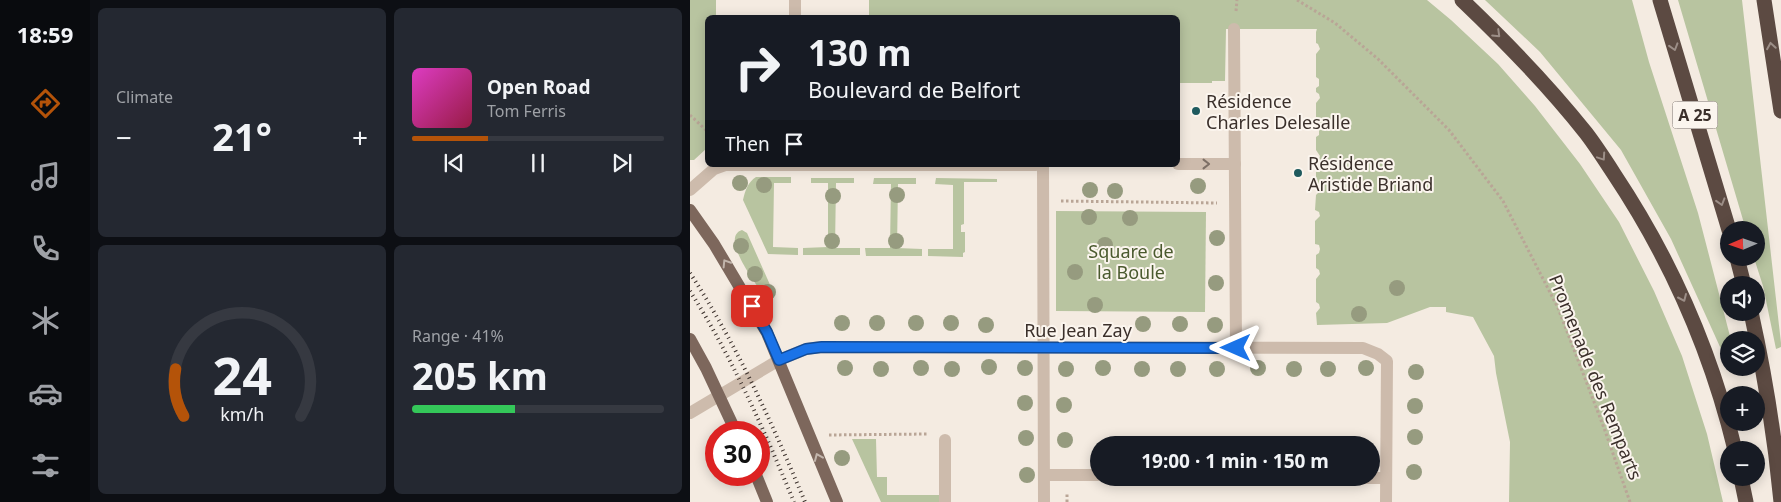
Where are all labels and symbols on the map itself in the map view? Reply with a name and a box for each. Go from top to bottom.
one-way arrow [1491,28,1500,37]
one-way arrow [1766,41,1777,49]
one-way arrow [1669,42,1679,50]
place label: Résidence Charles Delesalle [1206,89,1350,134]
road number: A 25 [1672,102,1718,128]
marker: Résidence Charles Delesalle [1190,105,1202,117]
place label: Résidence Aristide Briand [1308,151,1433,196]
one-way arrow [1596,152,1606,161]
one-way arrow [1202,159,1210,169]
marker: Résidence Aristide Briand [1292,167,1304,179]
one-way arrow [1715,198,1725,206]
north arrow [1720,221,1765,266]
park label: Square de la Boule [1088,239,1174,284]
one-way arrow [722,260,732,269]
street label: Promenade des Remparts [1544,271,1648,483]
pin [731,285,773,327]
one-way arrow [1676,293,1687,302]
street label: Rue Jean Zay [1024,318,1133,342]
position arrow [1209,321,1261,373]
speed limit sign: 30 [705,421,770,486]
one-way arrow [813,453,824,462]

